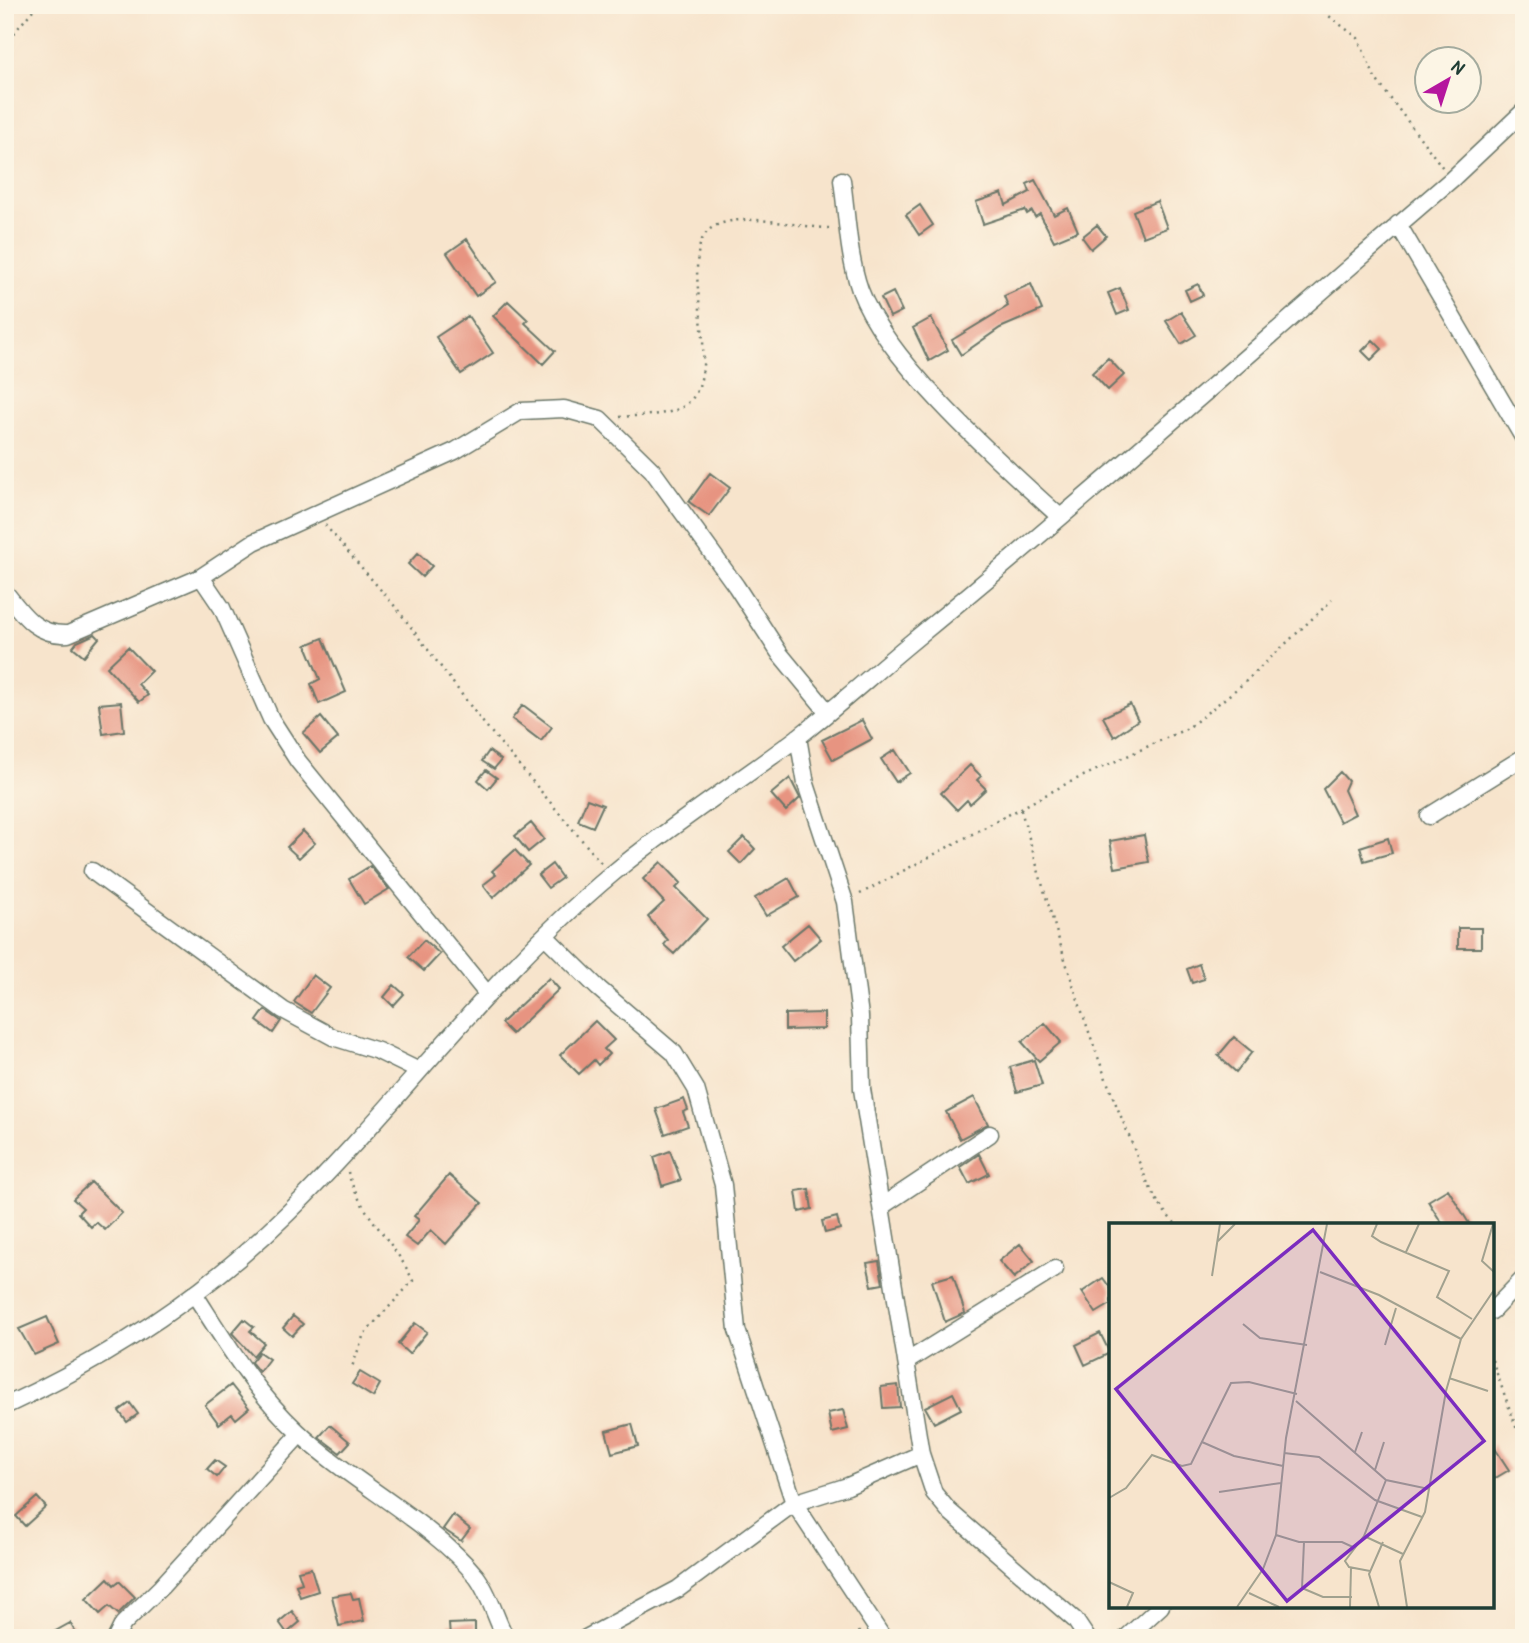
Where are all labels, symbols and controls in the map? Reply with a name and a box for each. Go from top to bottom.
north arrow [1414,46,1484,116]
text: N [1447,54,1471,80]
inset map [1109,1223,1494,1608]

